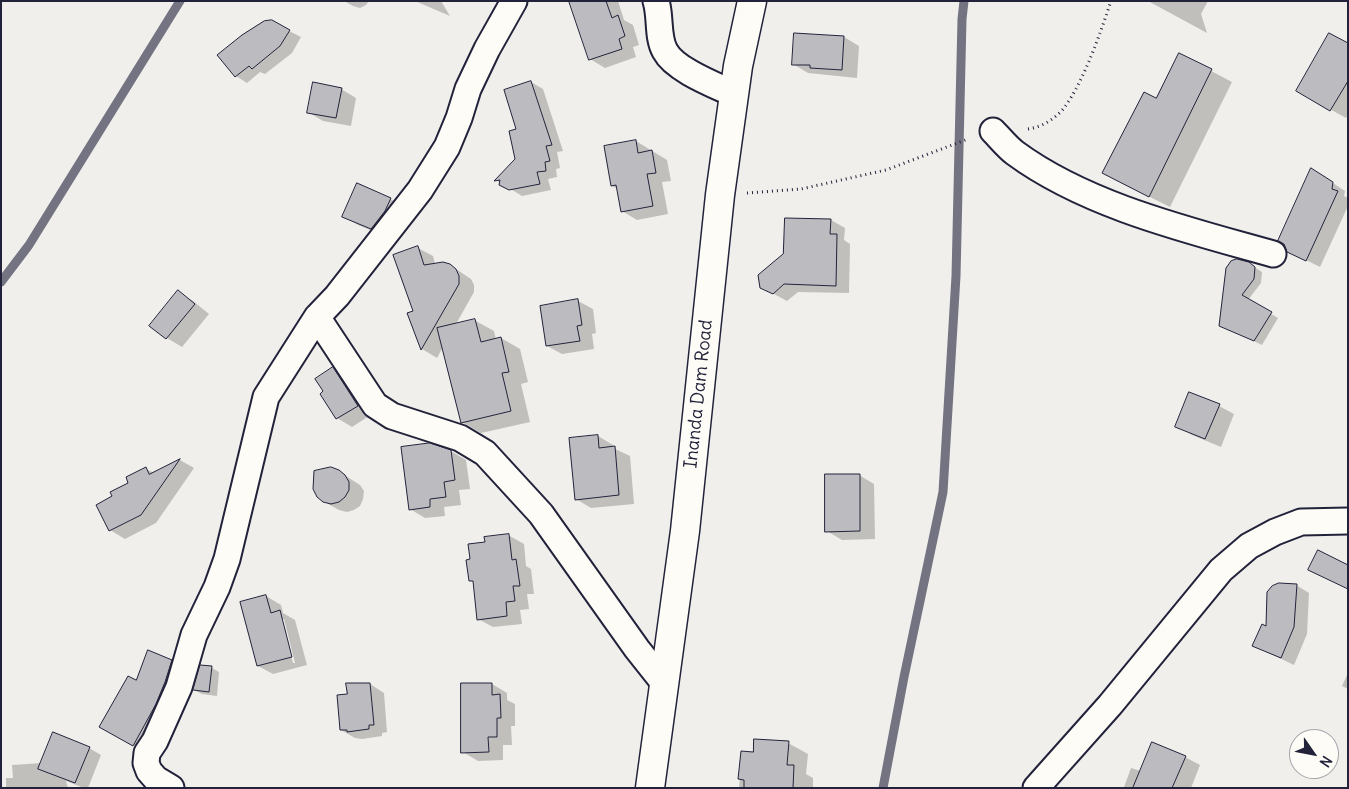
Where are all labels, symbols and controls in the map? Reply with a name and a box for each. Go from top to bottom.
street label: Inanda Dam Road [680,319,718,469]
north arrow [1289,729,1339,779]
text: N [1316,753,1336,771]

